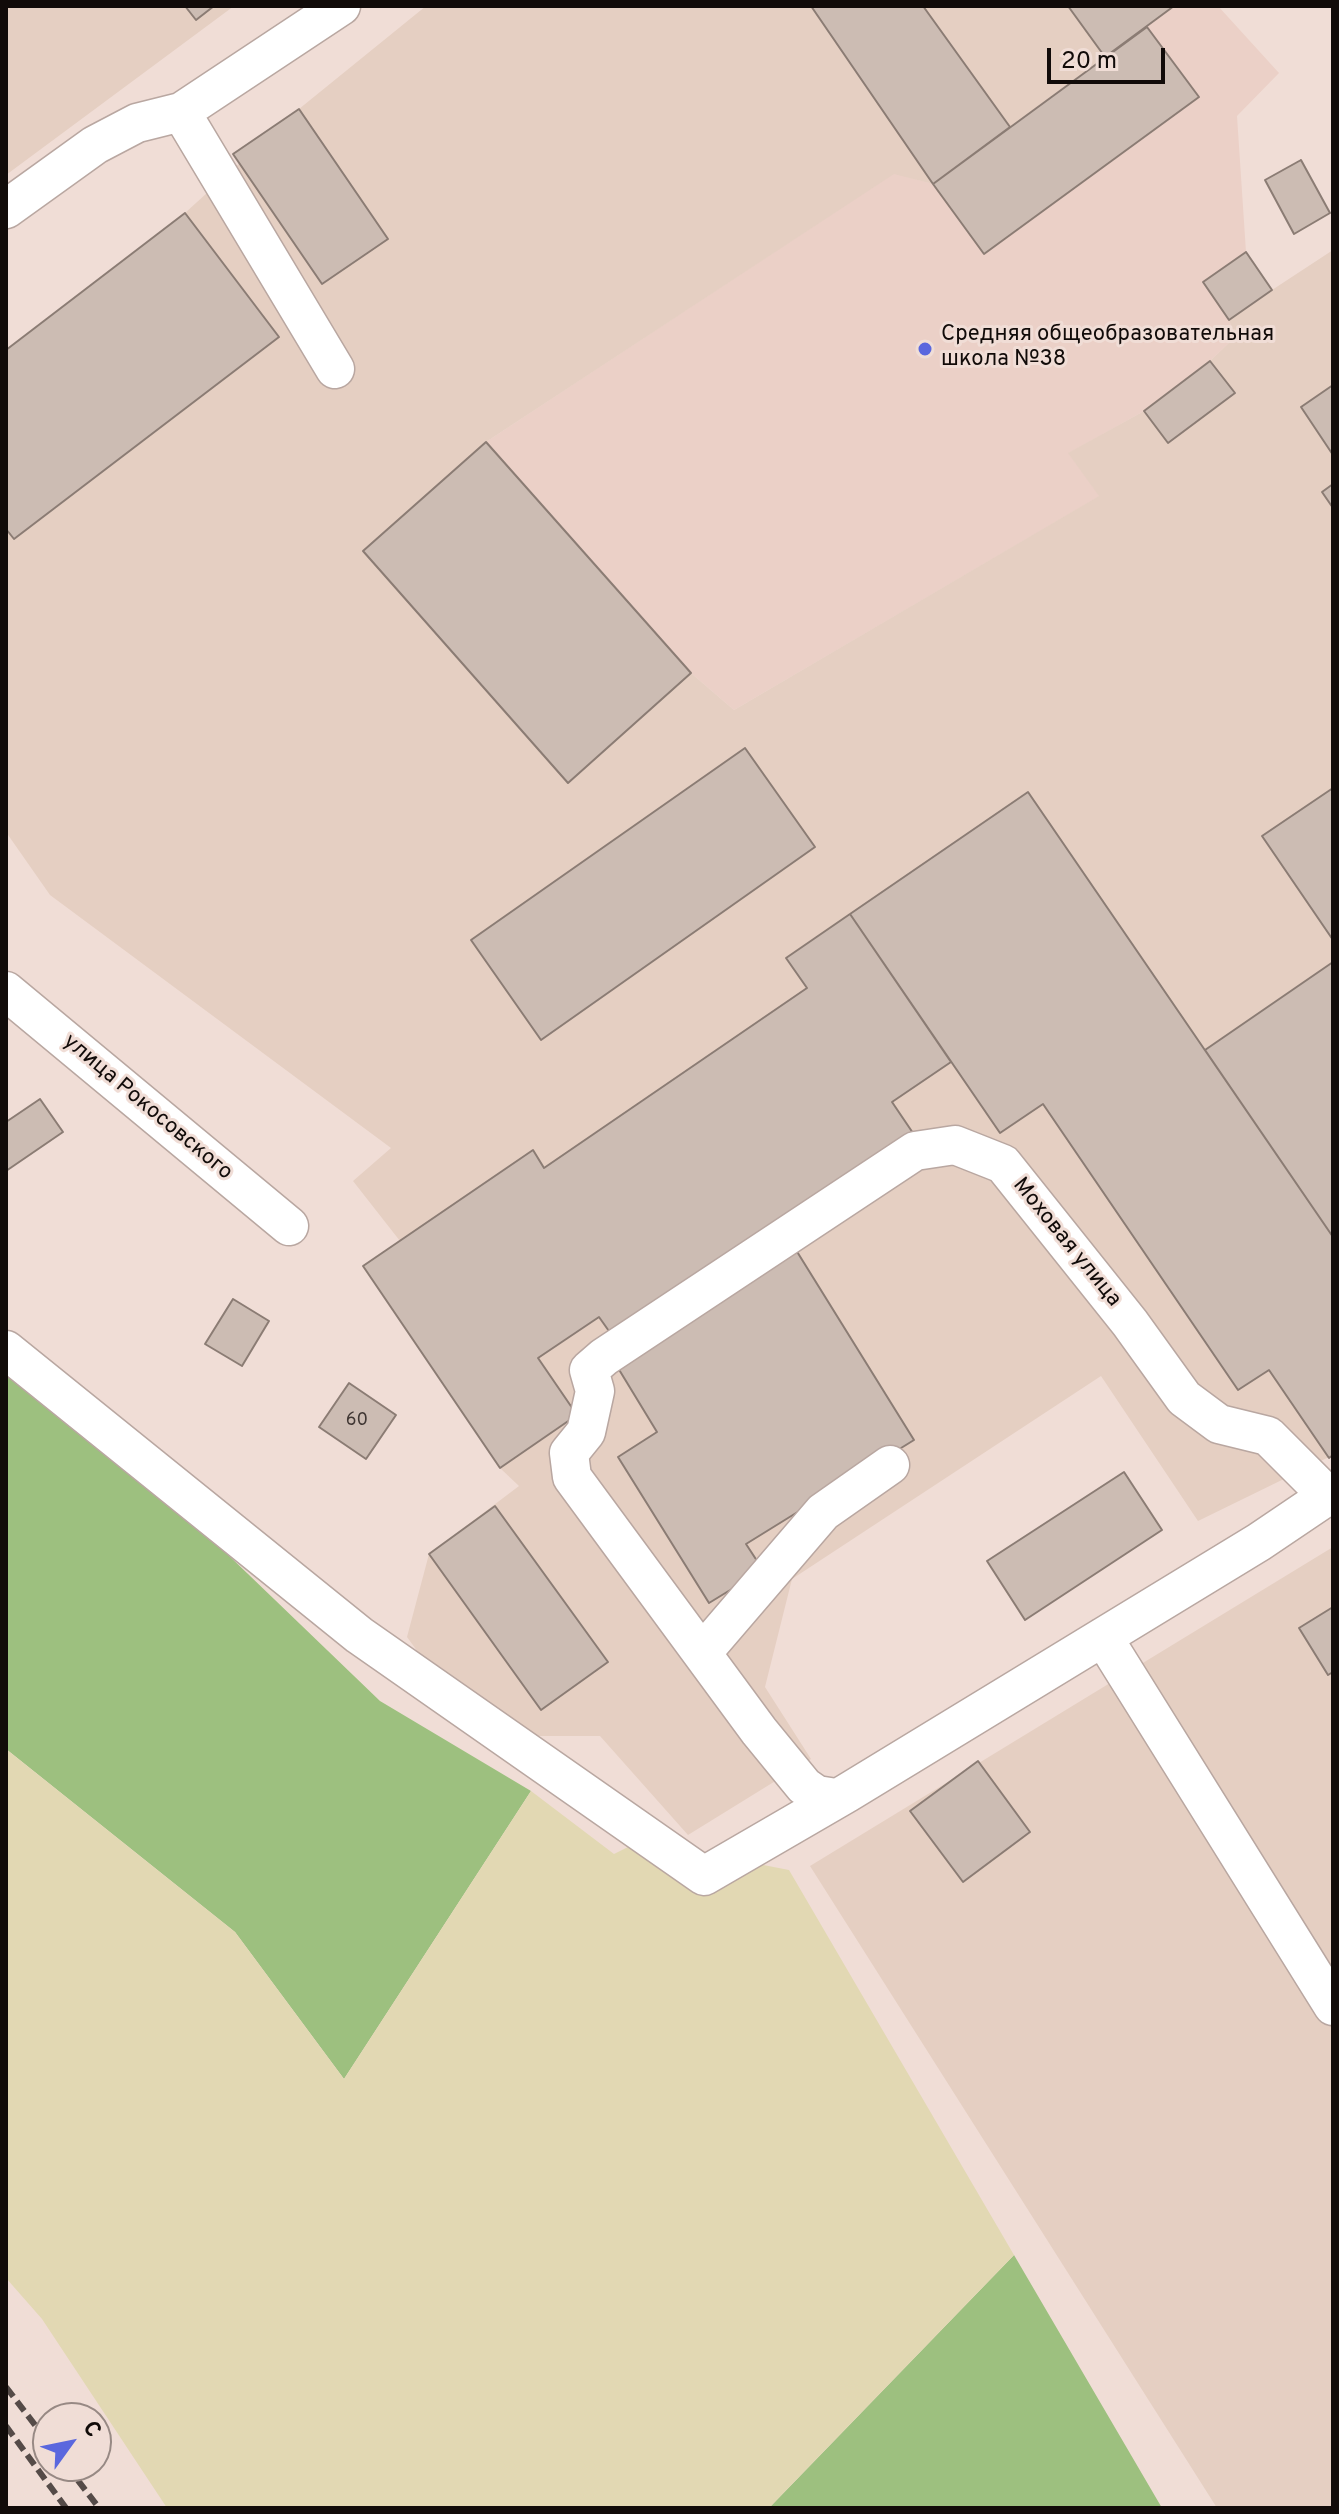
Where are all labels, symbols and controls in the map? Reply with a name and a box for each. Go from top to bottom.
scale bar [1051,32,1169,82]
text: 20 m [1061,47,1117,77]
place label: Средняя общеобразовательная школа №38 [941,323,1274,374]
marker: Средняя общеобразовательная школа №38 [916,340,934,358]
street label: улица Рокосовского [57,1029,237,1187]
street label: Моховая улица [1006,1173,1126,1313]
house number: 60 [346,1410,368,1432]
north arrow [32,2402,112,2482]
text: С [76,2416,106,2443]

